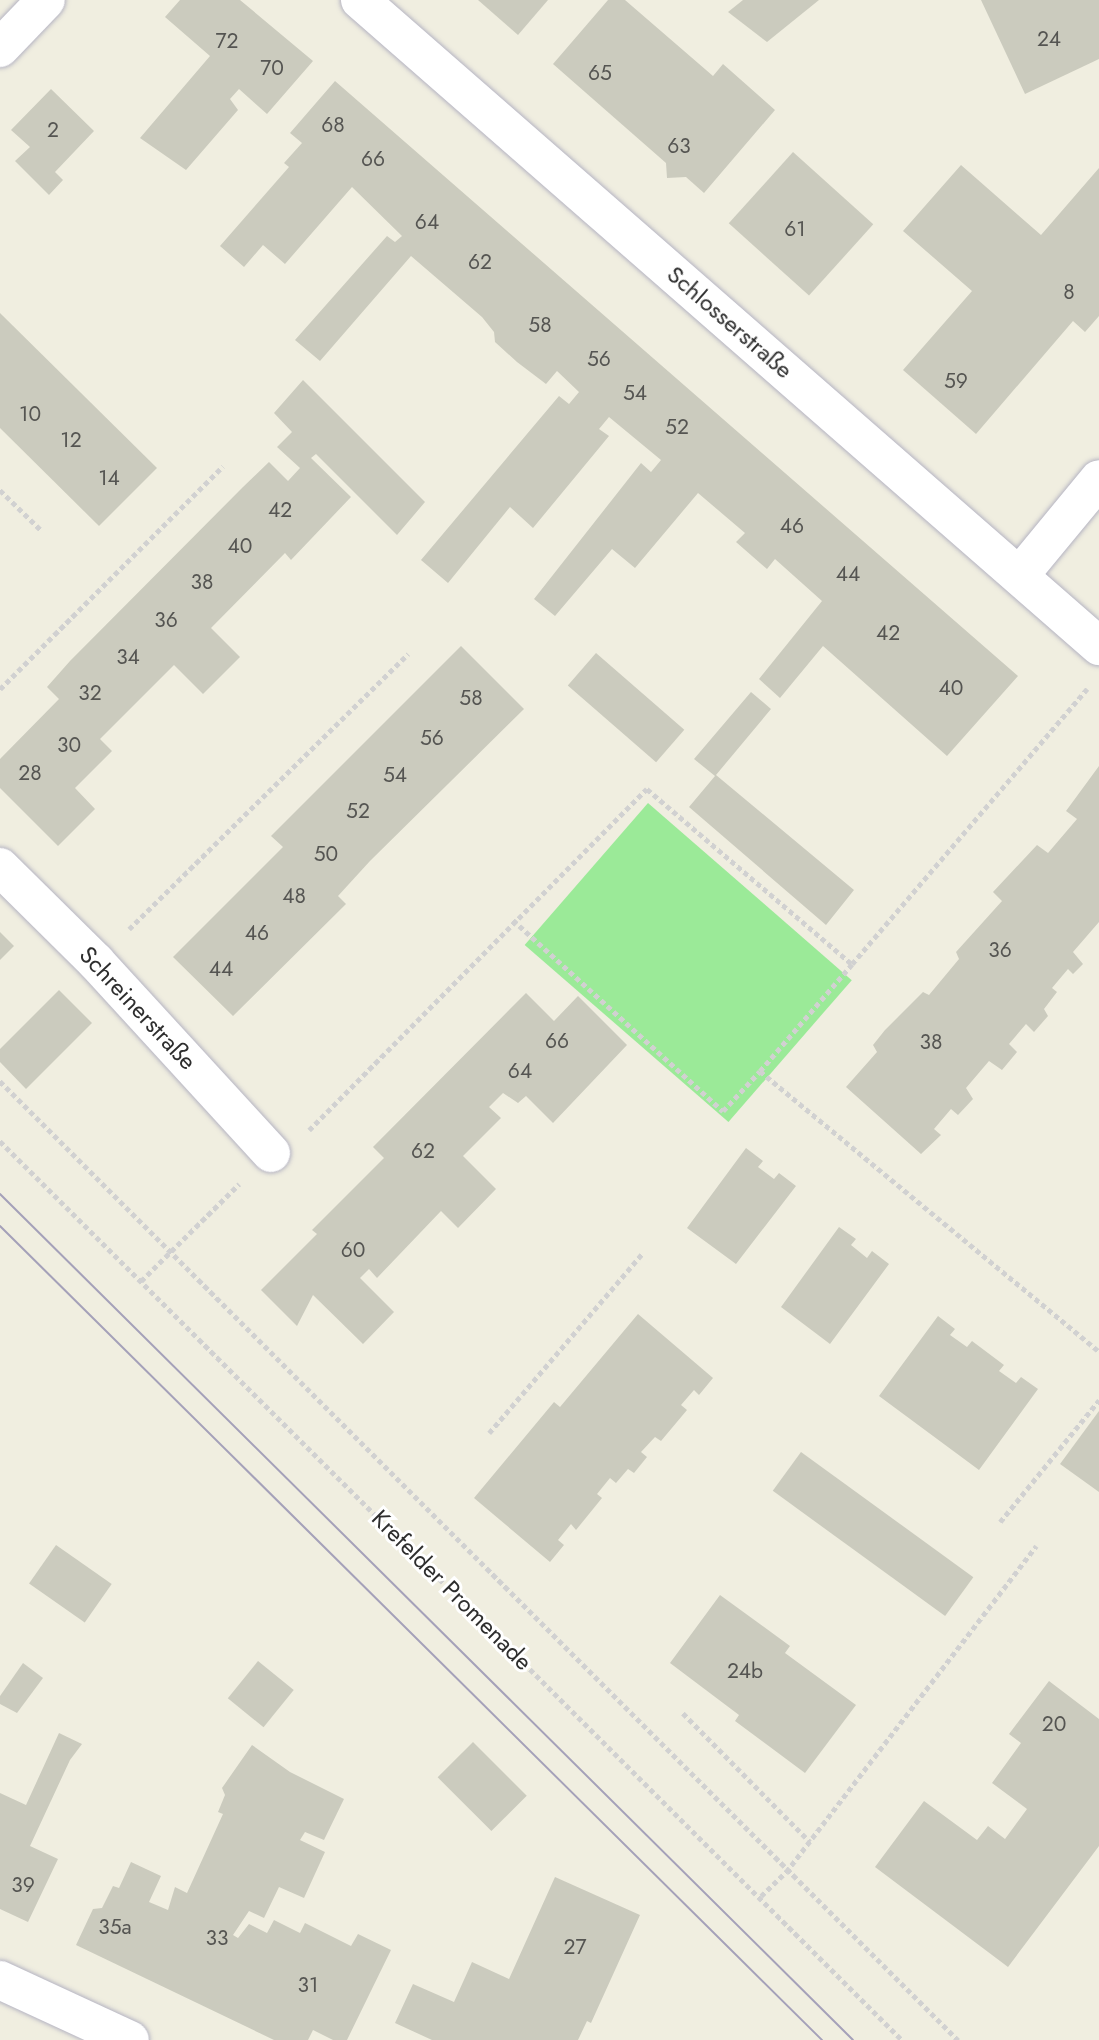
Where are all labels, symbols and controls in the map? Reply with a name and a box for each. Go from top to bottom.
house number: 24 [1037,26,1061,52]
house number: 72 [216,28,238,54]
house number: 70 [260,55,284,81]
house number: 65 [588,60,612,86]
house number: 68 [321,112,345,138]
house number: 2 [47,117,59,143]
house number: 63 [667,133,691,159]
house number: 66 [361,146,385,172]
house number: 64 [415,209,439,235]
house number: 61 [784,216,806,242]
house number: 62 [468,249,492,275]
street label: Schlosserstraße [661,260,799,384]
house number: 8 [1063,279,1075,305]
house number: 58 [528,312,552,338]
house number: 56 [587,346,611,372]
house number: 59 [944,368,968,394]
house number: 54 [623,380,647,406]
house number: 10 [19,401,41,427]
house number: 52 [665,414,689,440]
house number: 12 [60,427,82,453]
house number: 14 [98,465,120,491]
house number: 42 [268,497,292,523]
house number: 46 [780,513,804,539]
house number: 40 [228,533,252,559]
house number: 44 [836,561,860,587]
house number: 38 [191,569,213,595]
house number: 36 [154,607,178,633]
house number: 42 [876,620,900,646]
house number: 34 [116,644,140,670]
house number: 40 [939,675,963,701]
house number: 32 [78,680,102,706]
house number: 58 [459,685,483,711]
house number: 56 [420,725,444,751]
house number: 30 [57,732,81,758]
house number: 28 [18,760,42,786]
house number: 54 [383,762,407,788]
house number: 52 [346,798,370,824]
house number: 50 [314,841,338,867]
house number: 48 [282,883,306,909]
house number: 46 [245,920,269,946]
house number: 36 [988,937,1012,963]
street label: Schreinerstraße [74,940,202,1076]
house number: 44 [209,956,233,982]
house number: 66 [545,1028,569,1054]
house number: 38 [920,1029,942,1055]
house number: 64 [508,1058,532,1084]
house number: 62 [411,1138,435,1164]
house number: 60 [341,1237,365,1263]
street label: Krefelder Promenade [366,1504,538,1676]
house number: 24b [727,1658,763,1684]
house number: 20 [1042,1711,1066,1737]
house number: 39 [11,1872,35,1898]
house number: 35a [98,1914,132,1940]
house number: 33 [206,1925,228,1951]
house number: 27 [564,1934,586,1960]
house number: 31 [298,1972,318,1998]

